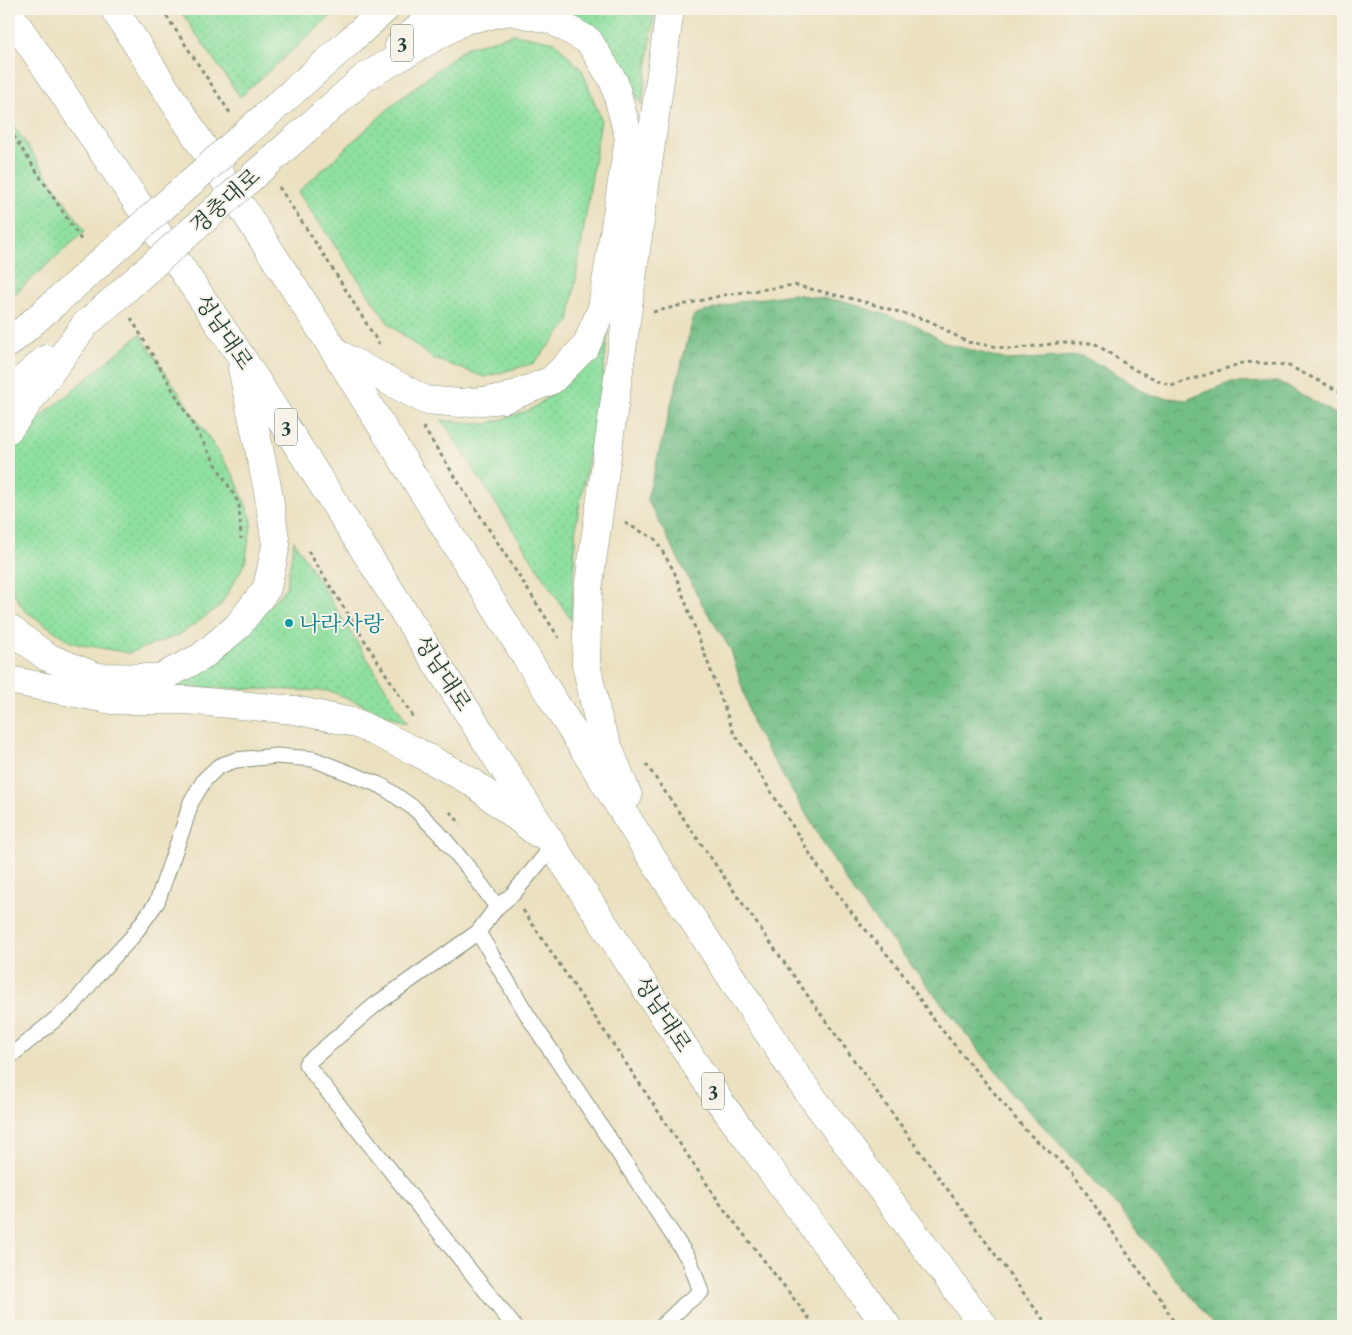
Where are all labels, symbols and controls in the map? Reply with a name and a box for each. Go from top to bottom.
road number: 3 [391,24,413,62]
street label: 경충대로 [184,162,266,240]
street label: 성남대로 [188,289,260,375]
road number: 3 [275,408,297,446]
place label: 나라사랑 [299,609,385,638]
marker: 나라사랑 [283,617,295,629]
street label: 성남대로 [408,629,478,717]
street label: 성남대로 [628,970,698,1058]
road number: 3 [702,1072,724,1110]

